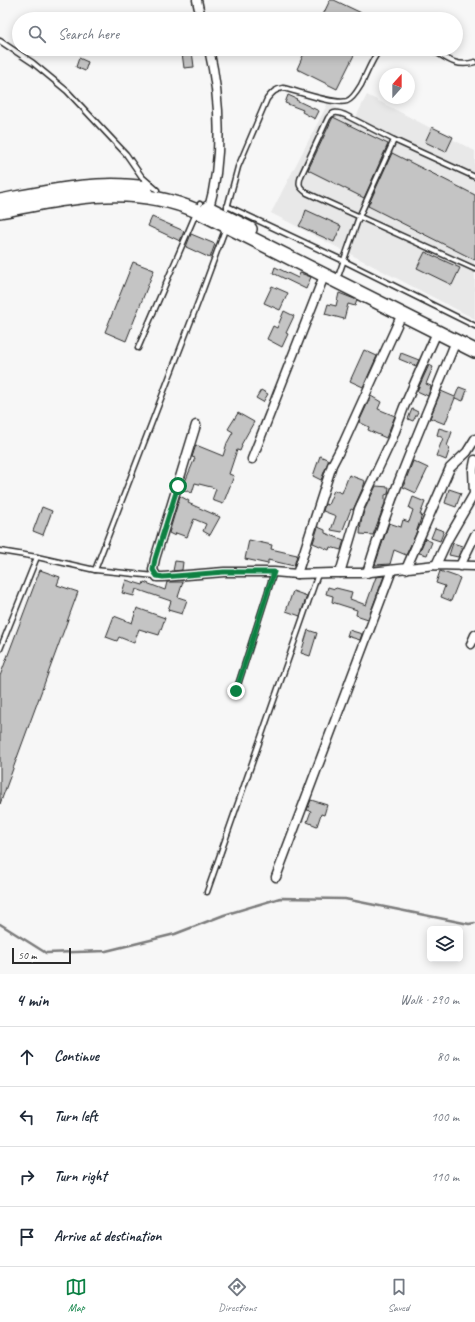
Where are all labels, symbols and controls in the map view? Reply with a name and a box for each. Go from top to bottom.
search box [12,12,463,56]
icon: search [26,23,48,45]
text: Search here [58,25,119,44]
north arrow [379,68,415,104]
route start [169,477,187,495]
route end [227,682,245,700]
map controls [427,926,463,962]
button: layers [427,926,463,962]
scale bar [12,946,71,965]
text: 50 m [18,948,37,962]
text: 4 min [16,990,49,1011]
text: Walk · 290 m [400,992,459,1008]
icon: ahead [16,1046,38,1068]
text: Continue [54,1047,99,1066]
text: 80 m [437,1049,459,1065]
icon: left [16,1106,38,1128]
text: Turn left [54,1107,97,1126]
text: 100 m [431,1109,459,1125]
icon: right [16,1166,38,1188]
text: Turn right [54,1167,107,1186]
text: 110 m [431,1169,459,1185]
icon: arrive [16,1226,38,1248]
text: Arrive at destination [54,1227,161,1246]
tab: Map [65,1276,87,1314]
tab: Directions [218,1276,257,1314]
tab: Saved [388,1276,410,1314]

